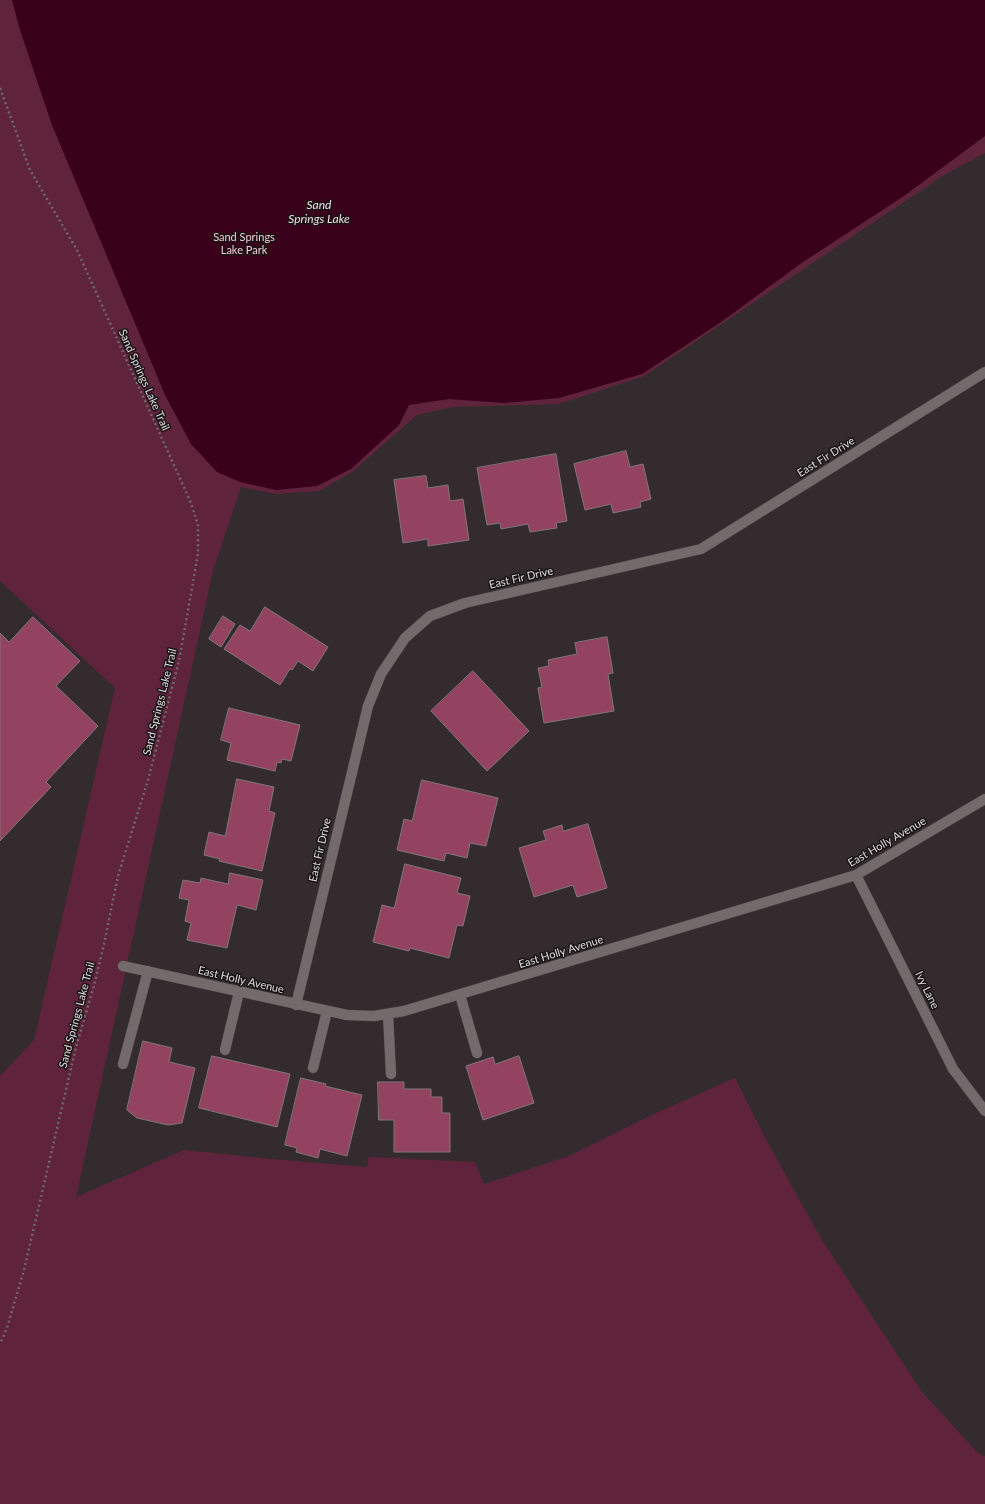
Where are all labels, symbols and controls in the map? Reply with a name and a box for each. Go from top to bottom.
water label: Sand Springs Lake [288,198,350,226]
park label: Sand Springs Lake Park [213,230,275,256]
street label: Sand Springs Lake Trail [116,327,172,433]
street label: East Fir Drive [795,434,857,480]
street label: East Fir Drive [488,564,554,592]
street label: Sand Springs Lake Trail [140,647,180,757]
street label: East Holly Avenue [846,814,928,870]
street label: East Fir Drive [306,817,334,883]
street label: East Holly Avenue [517,933,605,971]
street label: Sand Springs Lake Trail [56,960,98,1070]
street label: East Holly Avenue [197,964,285,996]
street label: Ivy Lane [912,969,942,1011]

